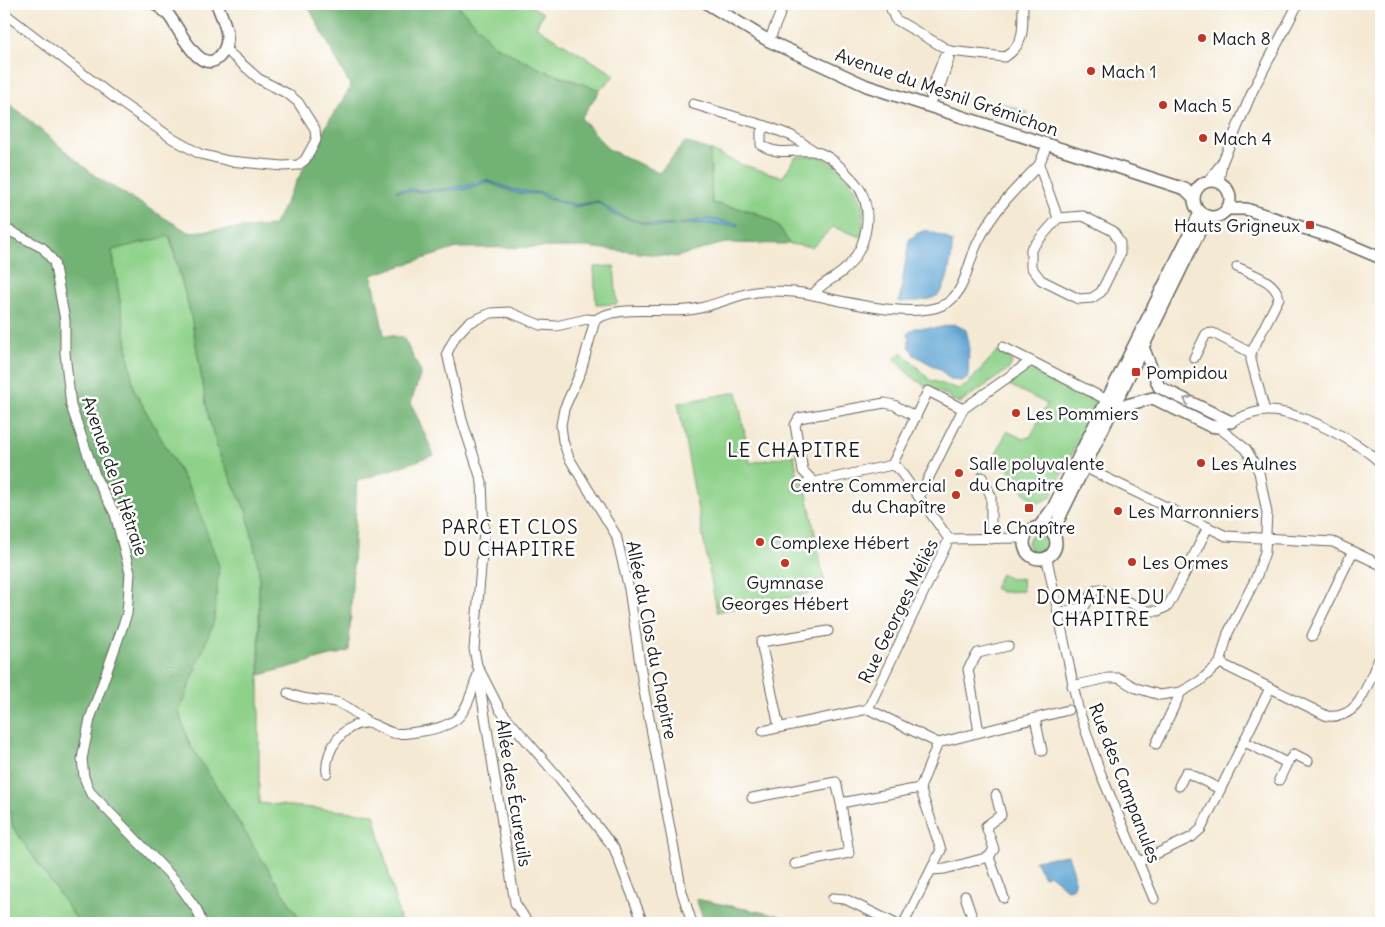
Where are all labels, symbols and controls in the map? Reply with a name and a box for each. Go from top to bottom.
place label: Mach 8 [1212,27,1271,50]
marker: Mach 8 [1196,32,1208,44]
street label: Avenue du Mesnil Grémichon [832,43,1062,141]
place label: Mach 1 [1101,60,1157,83]
marker: Mach 1 [1085,65,1097,77]
place label: Mach 5 [1173,94,1232,117]
marker: Mach 5 [1157,99,1169,111]
place label: Mach 4 [1213,127,1272,150]
marker: Mach 4 [1197,132,1209,144]
place label: Hauts Grigneux [1174,214,1300,237]
marker: Hauts Grigneux [1304,219,1316,231]
place label: Pompidou [1146,361,1228,384]
marker: Pompidou [1130,366,1142,378]
street label: Avenue de la Hêtraie [77,393,153,559]
one-way arrow [1183,396,1192,407]
place label: Les Pommiers [1026,402,1139,425]
marker: Les Pommiers [1010,407,1022,419]
district label: LE CHAPITRE [727,437,861,462]
place label: Salle polyvalente du Chapitre [969,452,1104,496]
place label: Les Aulnes [1211,452,1297,475]
marker: Les Aulnes [1195,457,1207,469]
marker: Salle polyvalente du Chapitre [953,467,965,479]
place label: Centre Commercial du Chapître [790,474,946,518]
marker: Centre Commercial du Chapître [950,489,962,501]
place label: Les Marronniers [1128,500,1259,523]
marker: Le Chapître [1023,502,1035,514]
marker: Les Marronniers [1112,505,1124,517]
district label: PARC ET CLOS DU CHAPITRE [441,515,579,561]
place label: Le Chapître [983,516,1075,539]
place label: Complexe Hébert [770,531,909,554]
street label: Rue Georges Méliès [853,535,943,687]
marker: Complexe Hébert [754,536,766,548]
street label: Allée du Clos du Chapitre [621,539,683,741]
place label: Les Ormes [1142,551,1228,574]
marker: Les Ormes [1126,556,1138,568]
marker: Gymnase Georges Hébert [779,557,791,569]
place label: Gymnase Georges Hébert [721,571,849,615]
district label: DOMAINE DU CHAPITRE [1036,585,1166,631]
street label: Rue des Campanules [1084,700,1166,866]
street label: Allée des Écureuils [491,718,537,868]

